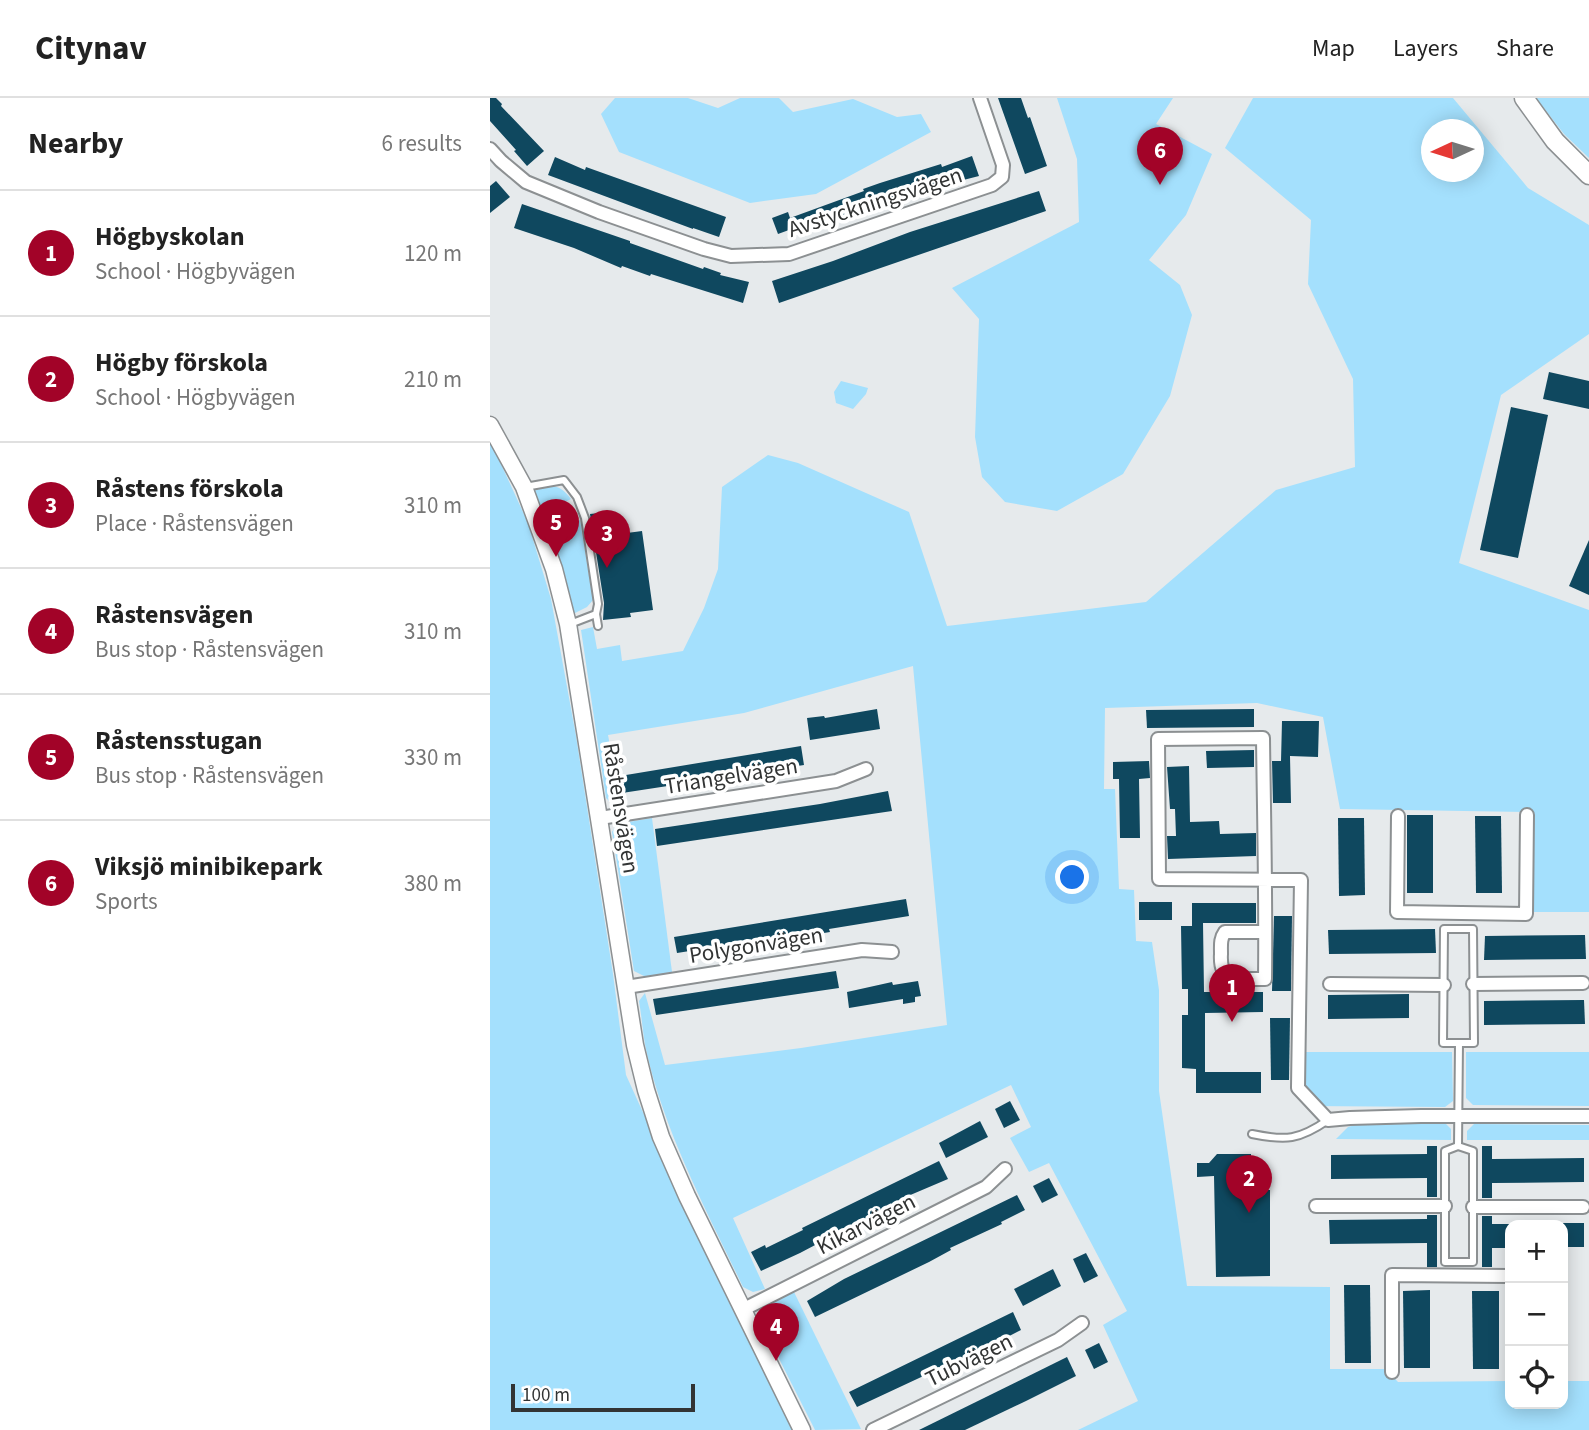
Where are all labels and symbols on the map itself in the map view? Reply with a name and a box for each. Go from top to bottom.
north arrow [1421,119,1484,182]
pin: 6 [1137,127,1183,185]
street label: Avstyckningsvägen [783,158,967,246]
pin: 5 [533,499,579,557]
pin: 3 [584,510,630,568]
street label: Råstensvägen [594,740,648,876]
street label: Triangelvägen [662,749,800,803]
your location [1055,860,1089,894]
street label: Polygonvägen [687,918,825,972]
pin: 1 [1209,964,1255,1022]
pin: 2 [1226,1155,1272,1213]
street label: Kikarvägen [811,1185,921,1263]
pin: 4 [753,1303,799,1361]
street label: Tubvägen [920,1325,1018,1395]
scale bar [511,1381,695,1413]

